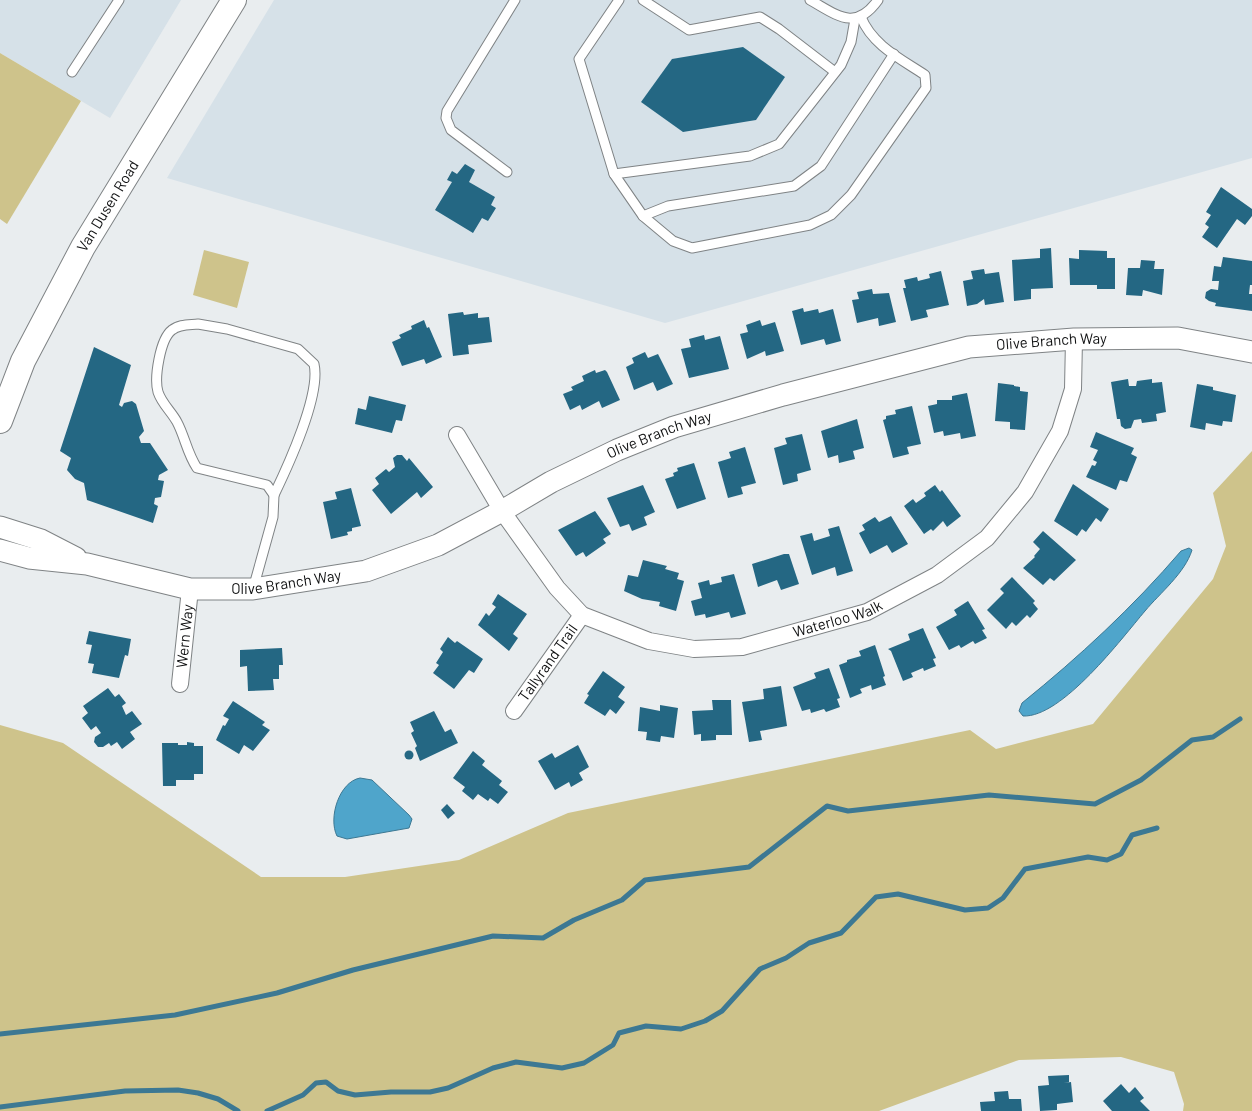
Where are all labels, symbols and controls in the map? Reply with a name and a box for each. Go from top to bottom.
street label: Van Dusen Road [72,157,142,254]
street label: Olive Branch Way [995,329,1107,353]
street label: Olive Branch Way [603,406,714,462]
street label: Olive Branch Way [231,565,342,597]
street label: Waterloo Walk [791,595,885,640]
street label: Wern Way [172,603,196,669]
street label: Tallyrand Trail [514,620,581,704]

